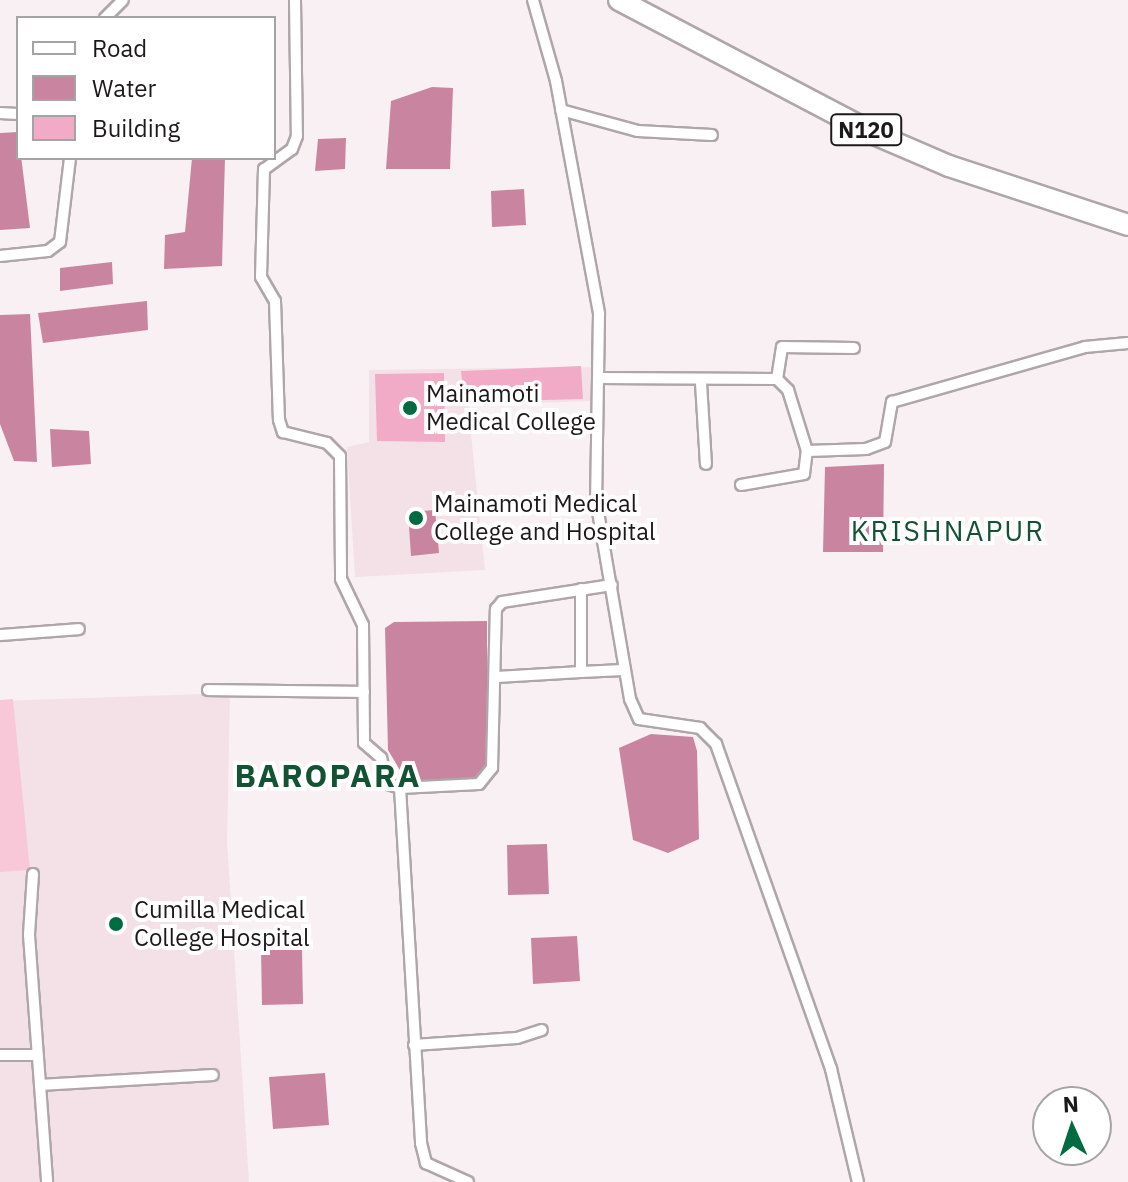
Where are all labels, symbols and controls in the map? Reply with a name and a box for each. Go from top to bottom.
legend [16,16,276,160]
text: Road [92,32,147,64]
text: Water [92,72,156,104]
text: Building [92,112,180,144]
road number: N120 [830,112,902,148]
place label: Mainamoti Medical College [426,380,596,436]
marker: Mainamoti Medical College [401,399,419,417]
place label: Mainamoti Medical College and Hospital [434,490,656,546]
marker: Mainamoti Medical College and Hospital [405,507,427,529]
district label: KRISHNAPUR [851,514,1045,548]
district label: BAROPARA [235,756,421,794]
place label: Cumilla Medical College Hospital [134,896,310,952]
marker: Cumilla Medical College Hospital [105,913,127,935]
north arrow [1032,1086,1112,1166]
text: N [1062,1089,1080,1118]

